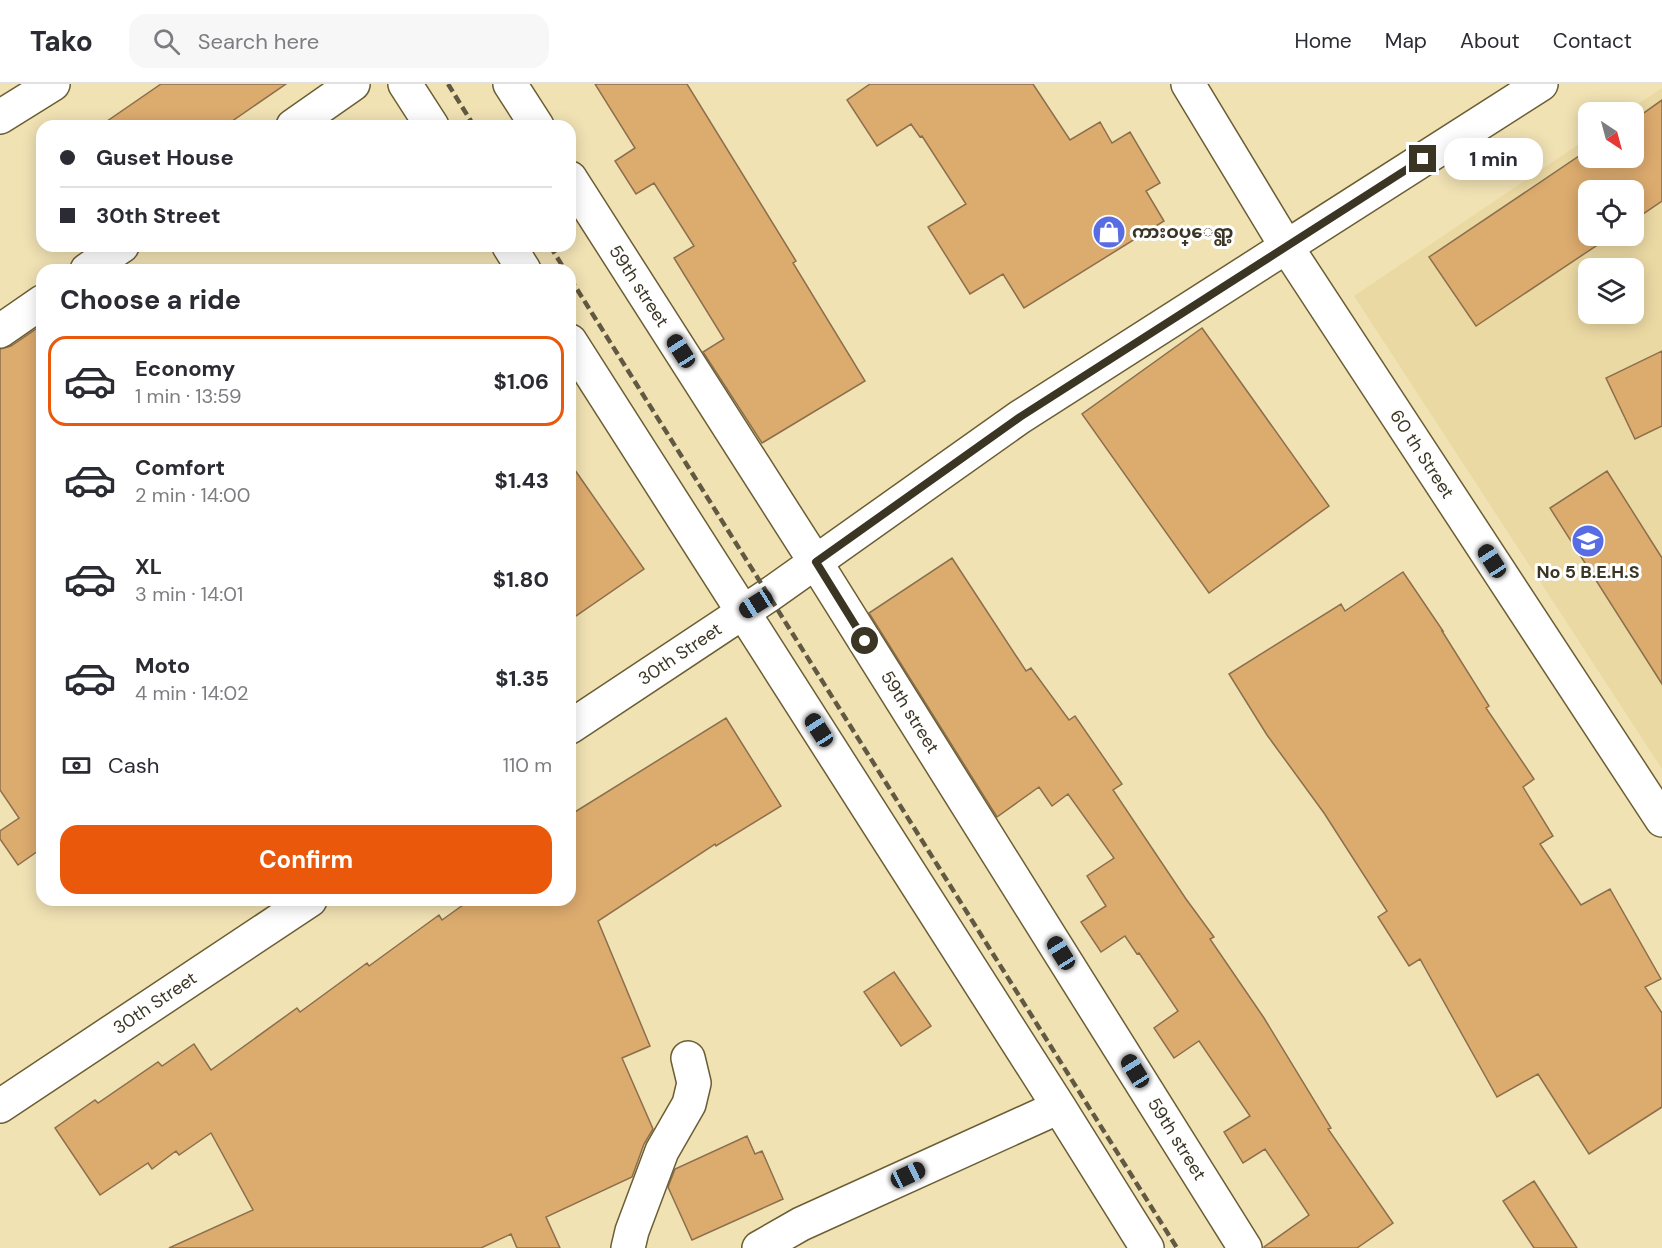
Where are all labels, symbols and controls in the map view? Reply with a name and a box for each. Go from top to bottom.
search box [129,14,549,68]
text: Tako [30,23,93,60]
icon: search [150,25,183,58]
text: Search here [198,27,319,56]
text: Home [1294,27,1352,55]
text: Map [1385,27,1427,55]
text: About [1460,27,1520,55]
text: Contact [1553,27,1632,55]
north arrow [1578,102,1644,168]
map controls [1578,102,1644,324]
callout: 1 min [1444,138,1543,180]
text: Guset House [96,143,234,172]
route end [1409,145,1436,172]
text: 1 min [1469,146,1518,172]
button: locate [1578,180,1644,246]
text: 30th Street [96,201,221,230]
shop icon: ကားဝပ္ေရွာ့ [1091,214,1127,250]
place label: ကားဝပ္ေရွာ့ [1132,220,1233,246]
street label: 59th street [604,240,674,332]
button: layers [1578,258,1644,324]
text: Choose a ride [60,282,241,317]
car [664,331,698,371]
icon: car [63,354,117,408]
text: Economy [135,354,235,383]
text: $1.06 [494,367,549,396]
text: 1 min · 13:59 [135,383,242,409]
street label: 60 th Street [1384,405,1460,503]
icon: car [63,453,117,507]
text: Comfort [135,453,225,482]
text: $1.43 [495,466,549,495]
text: 2 min · 14:00 [135,482,250,508]
school or university icon: No 5 B.E.H.S [1570,523,1606,559]
car [1475,541,1509,581]
icon: car [63,552,117,606]
text: XL [135,552,162,581]
place label: No 5 B.E.H.S [1536,560,1640,584]
text: $1.80 [493,565,549,594]
text: 3 min · 14:01 [135,581,243,607]
car [736,587,776,621]
street label: 30th Street [633,617,727,691]
route start [851,627,878,654]
icon: car [63,651,117,705]
text: Moto [135,651,190,680]
text: $1.35 [495,664,549,693]
street label: 59th street [875,666,945,758]
text: 4 min · 14:02 [135,680,249,706]
car [802,710,836,750]
icon: cash [60,749,93,782]
text: Cash [108,751,159,780]
text: 110 m [503,752,552,778]
button: Confirm [60,825,552,894]
car [1044,933,1078,973]
street label: 30th Street [108,966,202,1040]
car [1118,1051,1152,1091]
street label: 59th street [1142,1093,1212,1185]
car [888,1159,928,1191]

